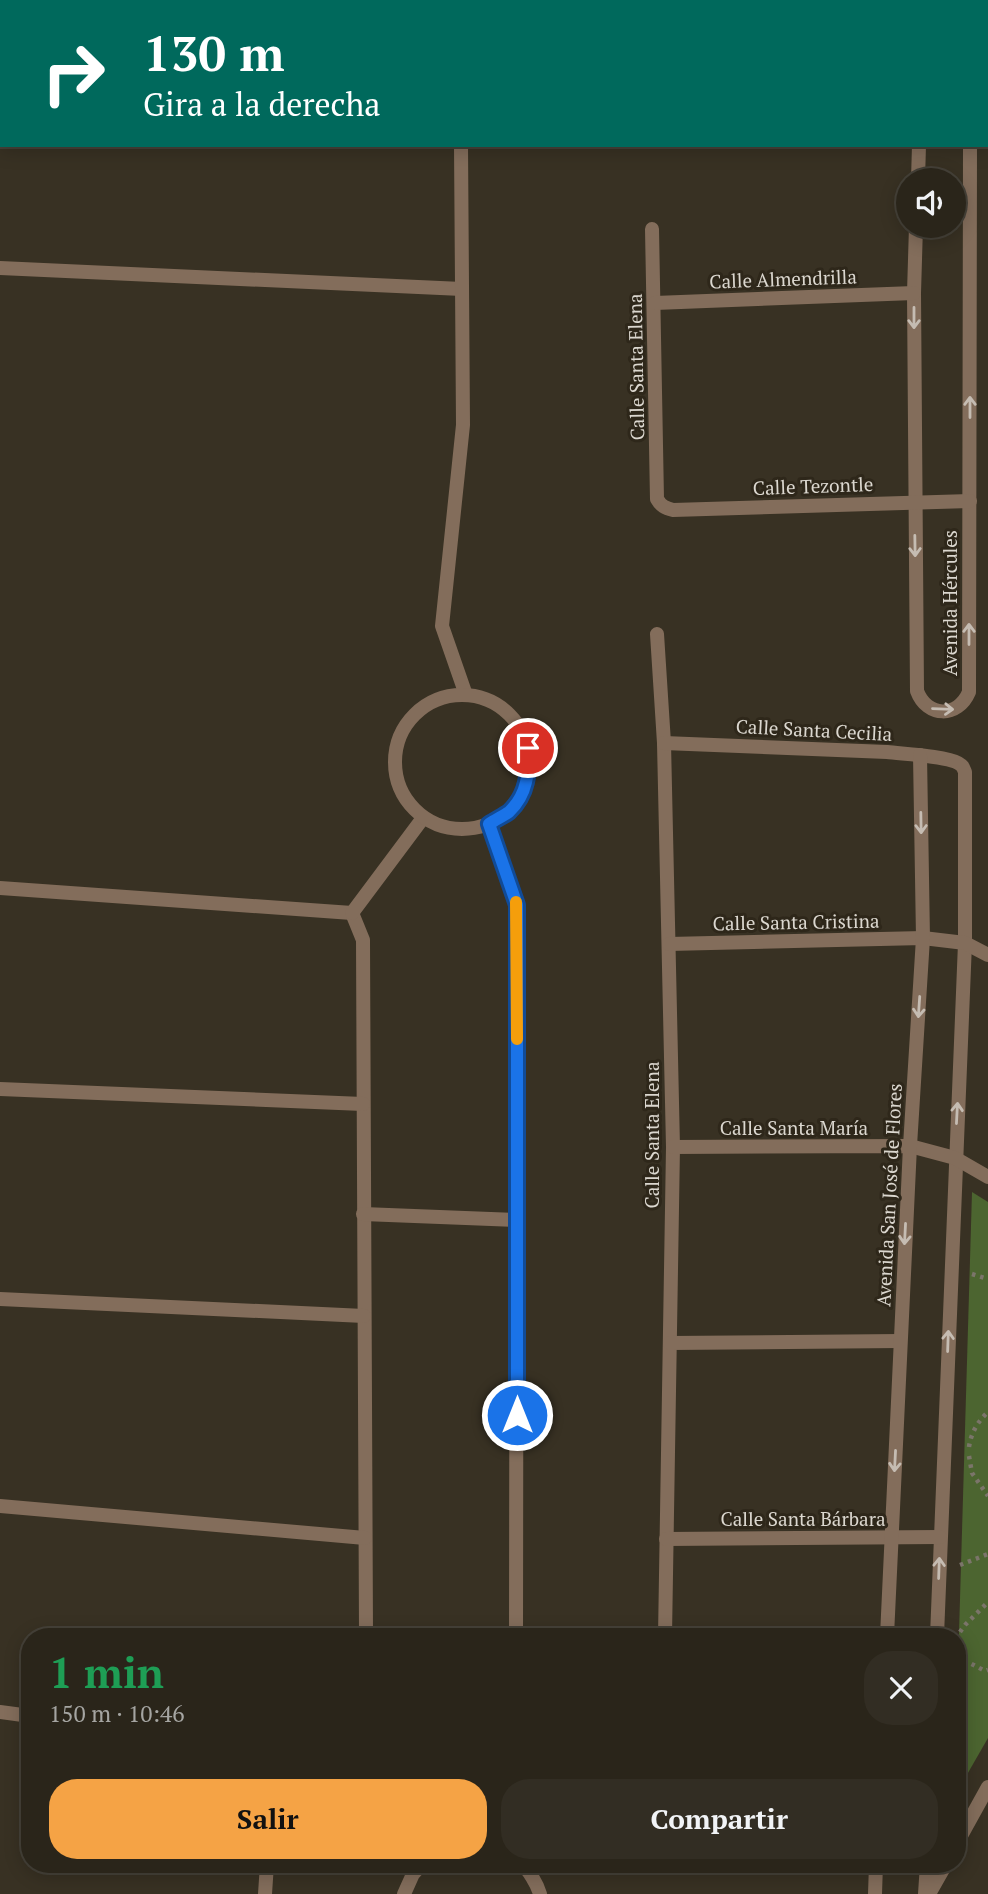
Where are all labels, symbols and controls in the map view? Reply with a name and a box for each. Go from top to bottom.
text: 130 m [143,20,285,85]
icon: right [28,28,119,119]
text: Gira a la derecha [143,83,380,125]
map controls [896,168,966,238]
button: sound [896,168,966,238]
street label: Calle Almendrilla [709,263,858,294]
street label: Calle Santa Elena [622,293,649,441]
one-way arrow [907,307,921,330]
one-way arrow [963,395,977,418]
street label: Calle Tezontle [752,471,874,500]
street label: Avenida Hércules [937,530,962,676]
one-way arrow [909,534,922,557]
one-way arrow [962,623,976,646]
one-way arrow [931,702,954,715]
street label: Calle Santa Cecilia [735,713,893,746]
pin [498,718,558,778]
icon: arrive [509,729,547,767]
one-way arrow [914,812,928,835]
street label: Calle Santa Cristina [712,908,880,935]
one-way arrow [912,995,925,1017]
street label: Calle Santa Elena [639,1061,664,1209]
street label: Avenida San José de Flores [870,1083,907,1307]
one-way arrow [951,1102,964,1125]
street label: Calle Santa María [720,1115,869,1140]
one-way arrow [899,1222,912,1245]
one-way arrow [942,1329,955,1352]
position arrow [480,1378,554,1452]
one-way arrow [888,1449,901,1472]
street label: Calle Santa Bárbara [720,1506,886,1531]
one-way arrow [933,1557,946,1580]
text: 1 min [49,1644,164,1700]
button: close [864,1651,938,1725]
text: 150 m · 10:46 [49,1698,184,1729]
button: Salir [49,1779,487,1859]
button: Compartir [501,1779,938,1859]

